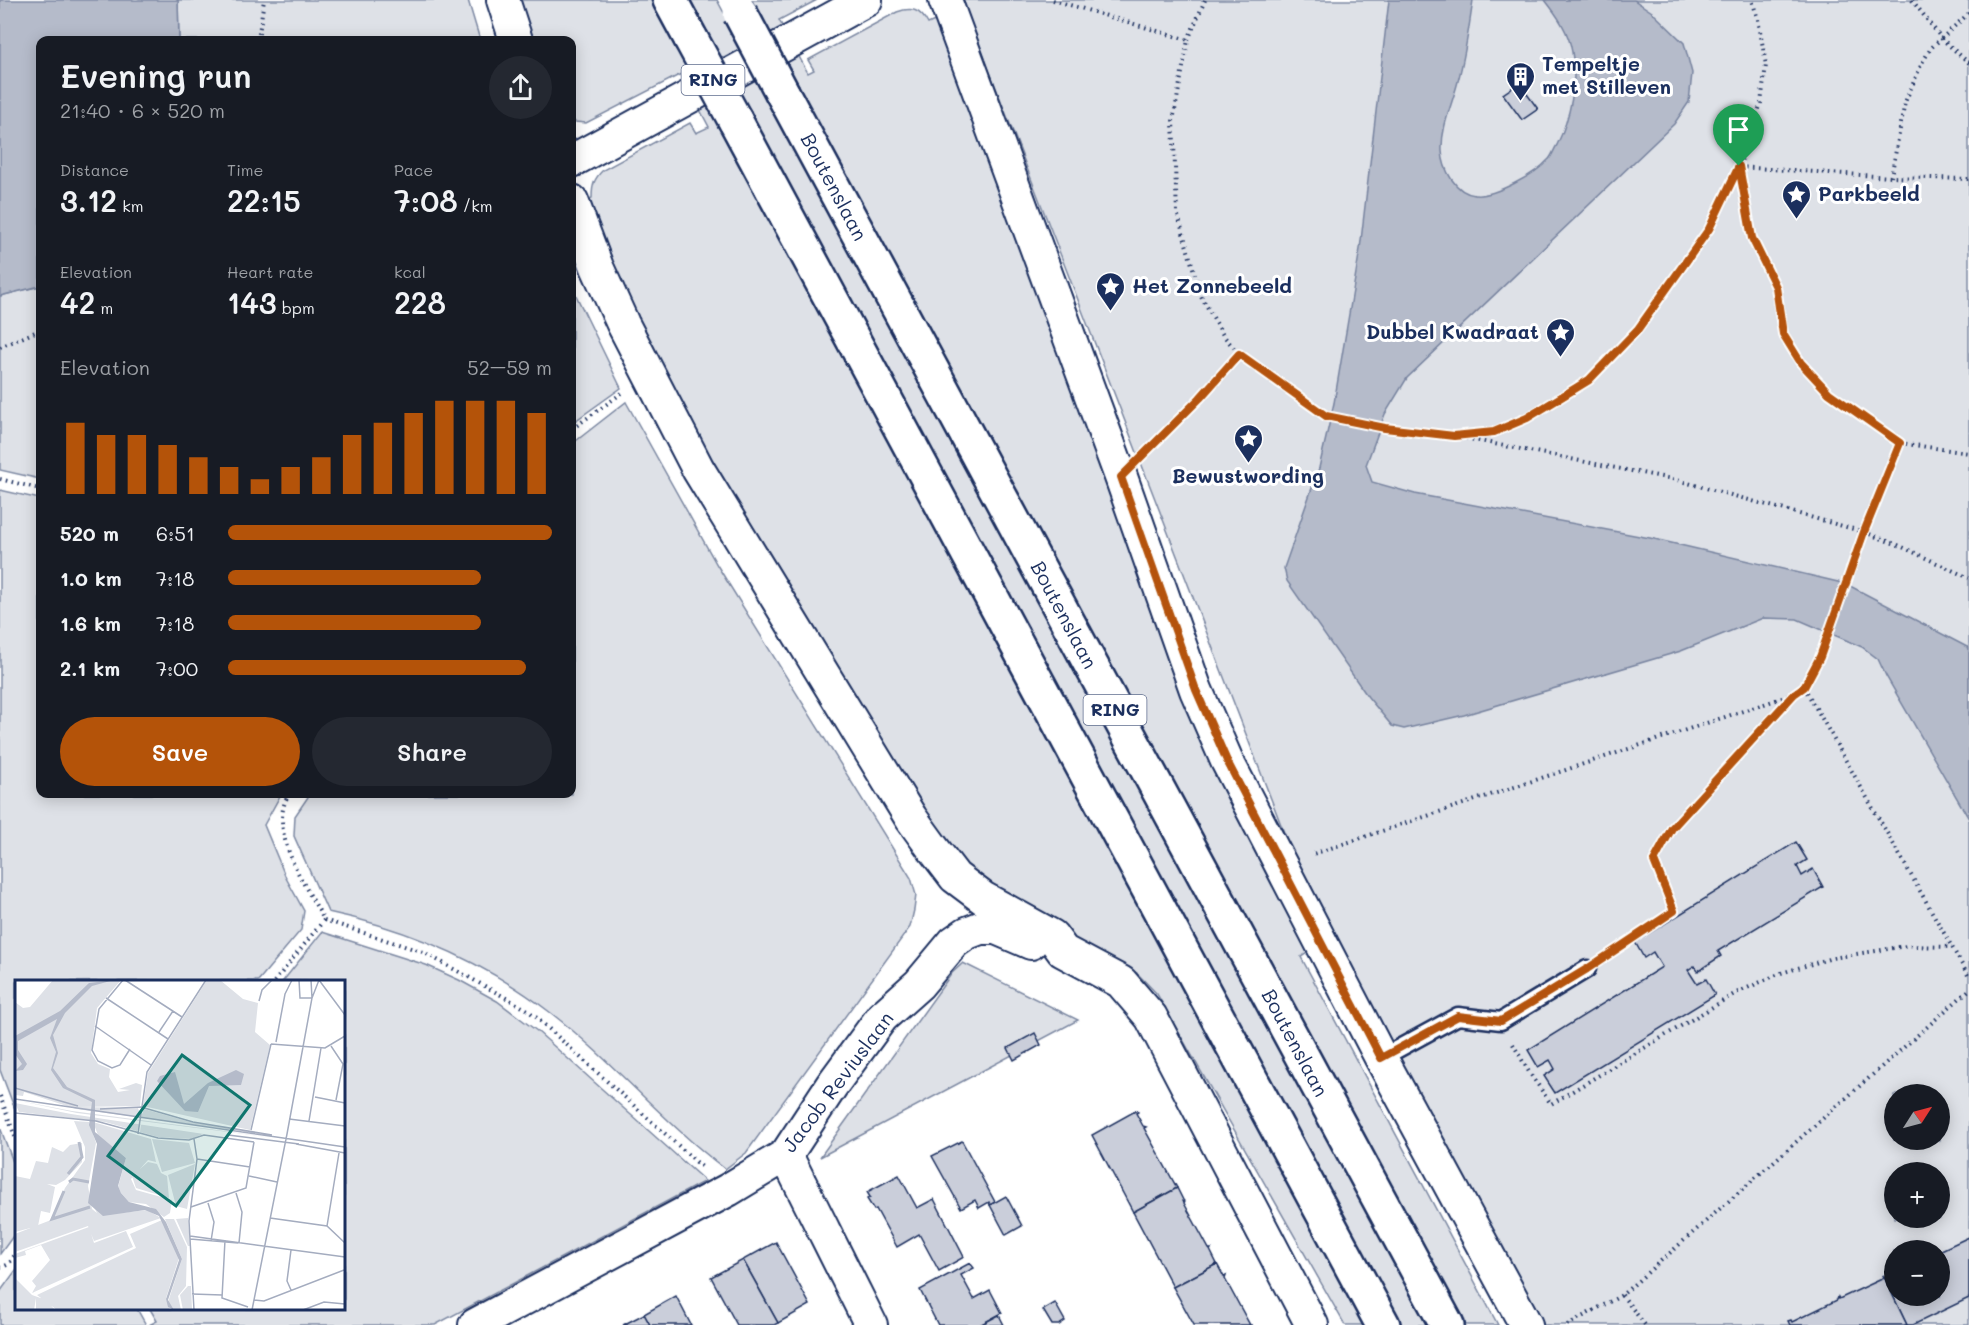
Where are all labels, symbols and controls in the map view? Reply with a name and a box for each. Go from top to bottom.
place label: Tempeltje met Stilleven [1542,50,1671,99]
text: Evening run [60,53,252,96]
button: share [489,56,552,119]
building icon: Tempeltje met Stilleven [1505,60,1537,102]
road number: RING [682,65,744,95]
text: 21:40 · 6 × 520 m [60,97,225,123]
pin [1713,104,1764,166]
icon: arrive [1722,113,1755,146]
street label: Boutenslaan [796,128,874,245]
text: Distance [60,159,129,180]
text: Time [227,159,263,180]
text: Pace [394,159,433,180]
place icon: Parkbeeld [1781,178,1813,220]
text: 3.12 [60,180,117,220]
text: 22:15 [227,180,301,220]
text: 7:08 [394,180,458,220]
place label: Parkbeeld [1818,180,1920,206]
text: km [117,195,143,216]
text: /km [458,195,492,216]
text: Elevation [60,261,132,282]
text: Heart rate [227,261,313,282]
text: kcal [394,261,426,282]
place icon: Het Zonnebeeld [1095,270,1127,312]
place label: Het Zonnebeeld [1132,272,1292,298]
text: 42 [60,282,95,322]
text: 143 [227,282,277,322]
text: 228 [394,282,446,322]
text: m [95,297,113,318]
text: bpm [277,297,315,318]
place icon: Dubbel Kwadraat [1544,316,1576,358]
place label: Dubbel Kwadraat [1366,318,1539,344]
text: Elevation [60,354,150,380]
text: 52–59 m [467,354,552,380]
place icon: Bewustwording [1232,422,1264,464]
place label: Bewustwording [1172,462,1324,488]
text: 520 m [60,520,119,546]
text: 6:51 [156,520,195,546]
street label: Boutenslaan [1026,556,1104,673]
text: 1.0 km [60,565,122,591]
text: 7:18 [156,565,194,591]
text: 1.6 km [60,610,121,636]
text: 7:18 [156,610,194,636]
text: 2.1 km [60,655,120,681]
text: 7:00 [156,655,198,681]
road number: RING [1084,695,1146,725]
button: Save [60,717,300,786]
button: Share [312,717,552,786]
inset map [15,980,345,1310]
street label: Boutenslaan [1257,984,1335,1101]
street label: Jacob Reviuslaan [776,1006,899,1157]
north arrow [1884,1084,1950,1150]
map controls [1884,1084,1950,1306]
button: + [1884,1162,1950,1228]
button: − [1884,1240,1950,1306]

